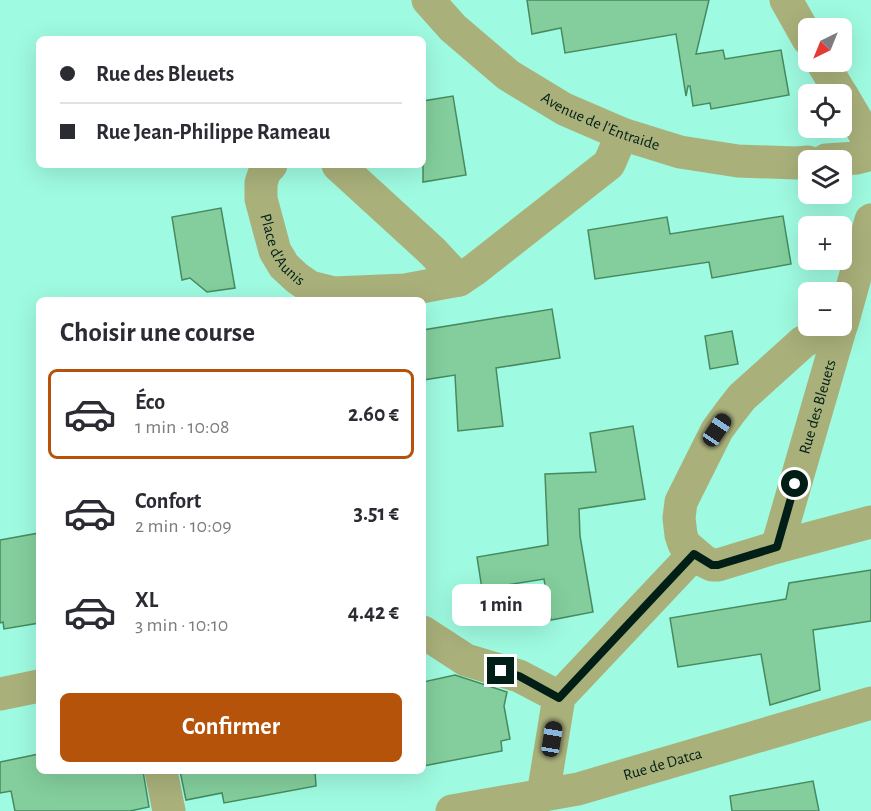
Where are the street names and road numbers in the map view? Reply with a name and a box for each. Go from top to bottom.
street label: Avenue de l'Entraide [538,89,662,153]
street label: Place d'Aunis [257,212,308,289]
street label: Rue des Bleuets [796,358,839,456]
street label: Rue de Datca [621,745,704,783]

